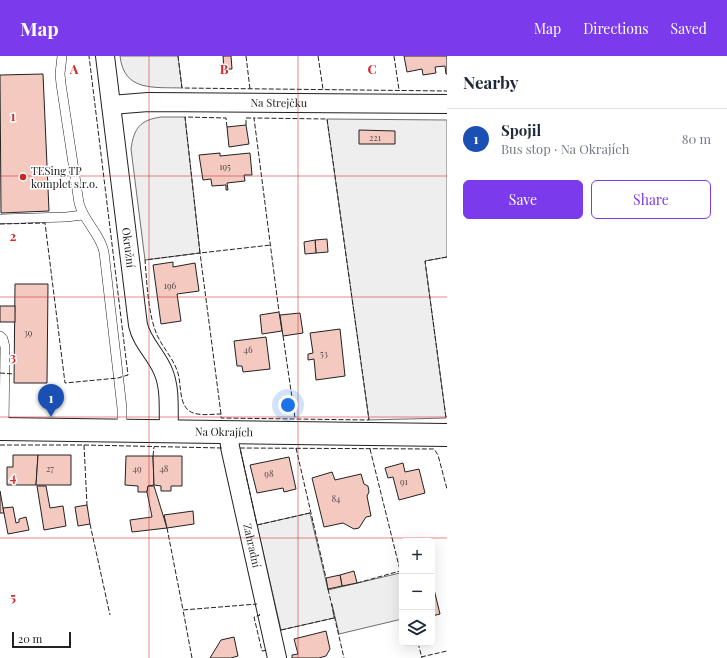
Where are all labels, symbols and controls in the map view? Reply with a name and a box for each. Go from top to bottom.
text: Map [20,15,59,41]
text: Map [534,19,561,38]
text: Directions [583,19,649,38]
text: Saved [671,19,707,38]
text: A [69,60,79,77]
text: B [220,60,229,77]
text: C [367,60,377,77]
text: Nearby [463,71,518,93]
street label: Na Strejčku [251,95,308,110]
text: 1 [11,107,16,124]
text: Spojil [501,120,541,140]
text: 1 [474,130,478,147]
text: 80 m [682,130,711,147]
house number: 221 [369,131,382,143]
text: Bus stop · Na Okrajích [501,140,629,157]
house number: 195 [219,160,231,172]
place label: TESing TP komplet s.r.o. [31,163,98,191]
marker: TESing TP komplet s.r.o. [18,172,28,182]
button: Save [463,180,583,219]
button: Share [591,180,711,219]
street label: Okružní [119,226,139,269]
text: 2 [10,227,17,244]
house number: 196 [164,279,177,291]
house number: 39 [24,326,33,338]
house number: 46 [243,343,253,355]
house number: 53 [320,347,328,359]
text: 3 [10,348,16,365]
pin: 1 [38,384,64,417]
your location [278,395,298,415]
street label: Na Okrajích [195,424,254,439]
house number: 27 [46,462,54,474]
house number: 49 [132,462,142,474]
house number: 48 [159,462,169,474]
house number: 98 [264,467,274,479]
text: 4 [10,468,17,485]
house number: 91 [400,475,409,487]
house number: 84 [331,492,341,504]
street label: Zahradní [240,522,265,569]
map controls [399,538,435,646]
button: + [399,538,435,574]
button: − [399,574,435,610]
text: 5 [10,588,16,605]
button: layers [399,610,435,646]
scale bar [12,630,71,649]
text: 20 m [18,631,42,646]

